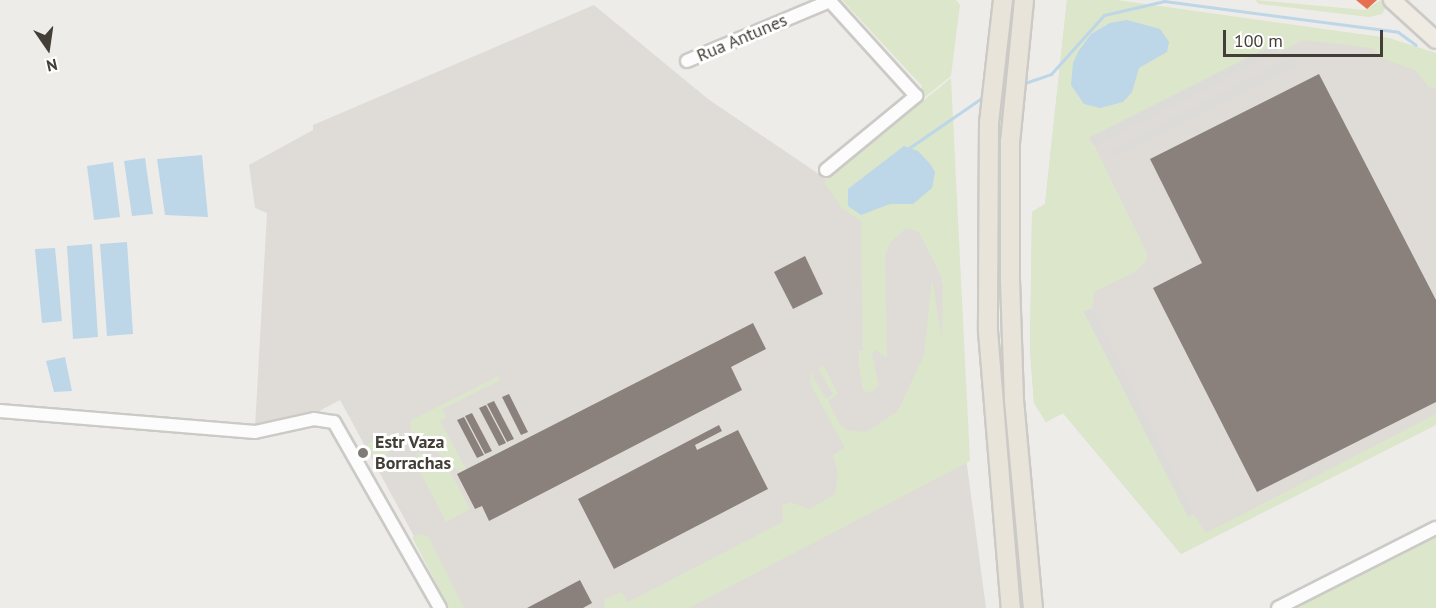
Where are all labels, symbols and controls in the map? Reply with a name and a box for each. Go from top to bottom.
street label: Rua Antunes [693,9,791,67]
north arrow [18,18,78,78]
scale bar [1226,18,1386,56]
text: 100 m [1234,29,1283,52]
text: N [45,55,59,76]
place label: Estr Vaza Borrachas [375,432,451,474]
marker: Estr Vaza Borrachas [356,446,370,460]

